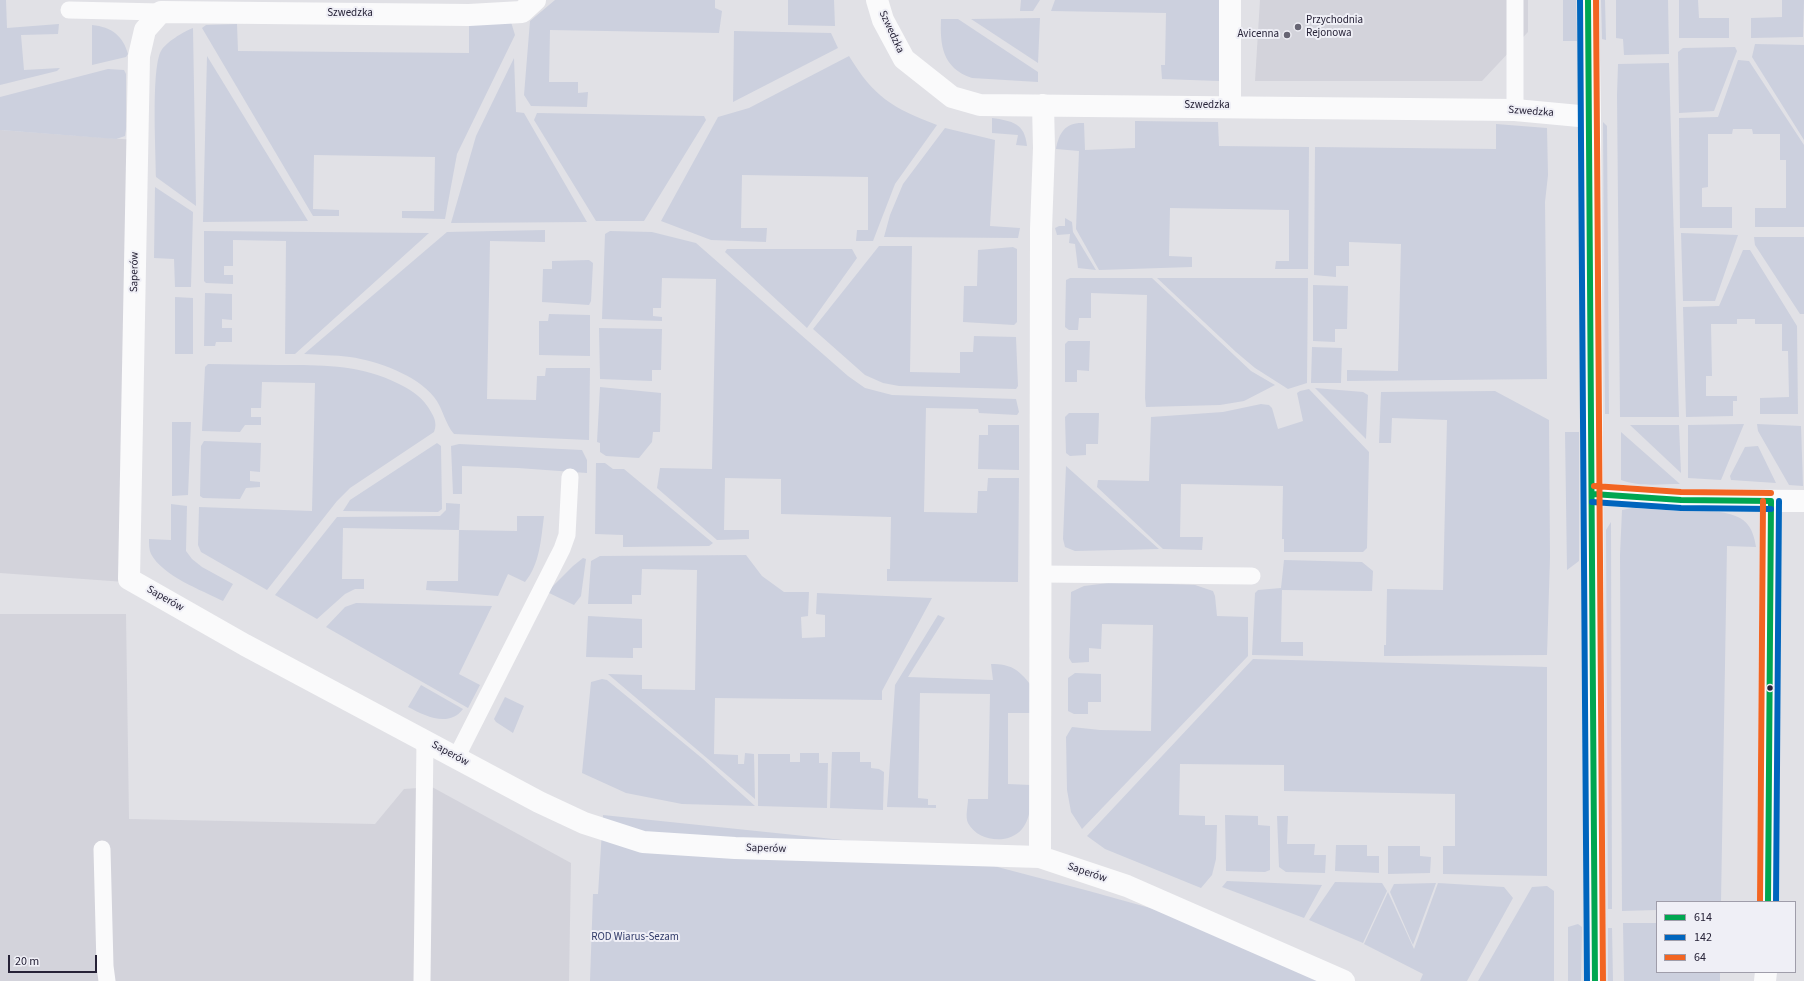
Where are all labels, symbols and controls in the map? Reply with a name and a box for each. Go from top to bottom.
street label: Szwedzka [327,7,373,21]
street label: Szwedzka [875,9,907,55]
place label: Przychodnia Rejonowa [1306,14,1363,40]
marker: Przychodnia Rejonowa [1293,22,1303,32]
place label: Avicenna [1237,28,1279,42]
marker: Avicenna [1282,30,1292,40]
street label: Szwedzka [1184,99,1230,113]
street label: Szwedzka [1508,104,1554,120]
street label: Saperów [128,252,142,292]
street label: Saperów [144,583,186,615]
unlabelled marker [1765,683,1775,693]
street label: Saperów [429,739,471,769]
street label: Saperów [746,842,786,856]
street label: Saperów [1066,860,1108,886]
legend [1656,901,1796,973]
text: 614 [1694,909,1712,926]
text: 142 [1694,929,1712,946]
park label: ROD Wiarus-Sezam [591,931,679,945]
scale bar [10,947,99,973]
text: 64 [1694,949,1706,966]
text: 20 m [15,953,39,970]

